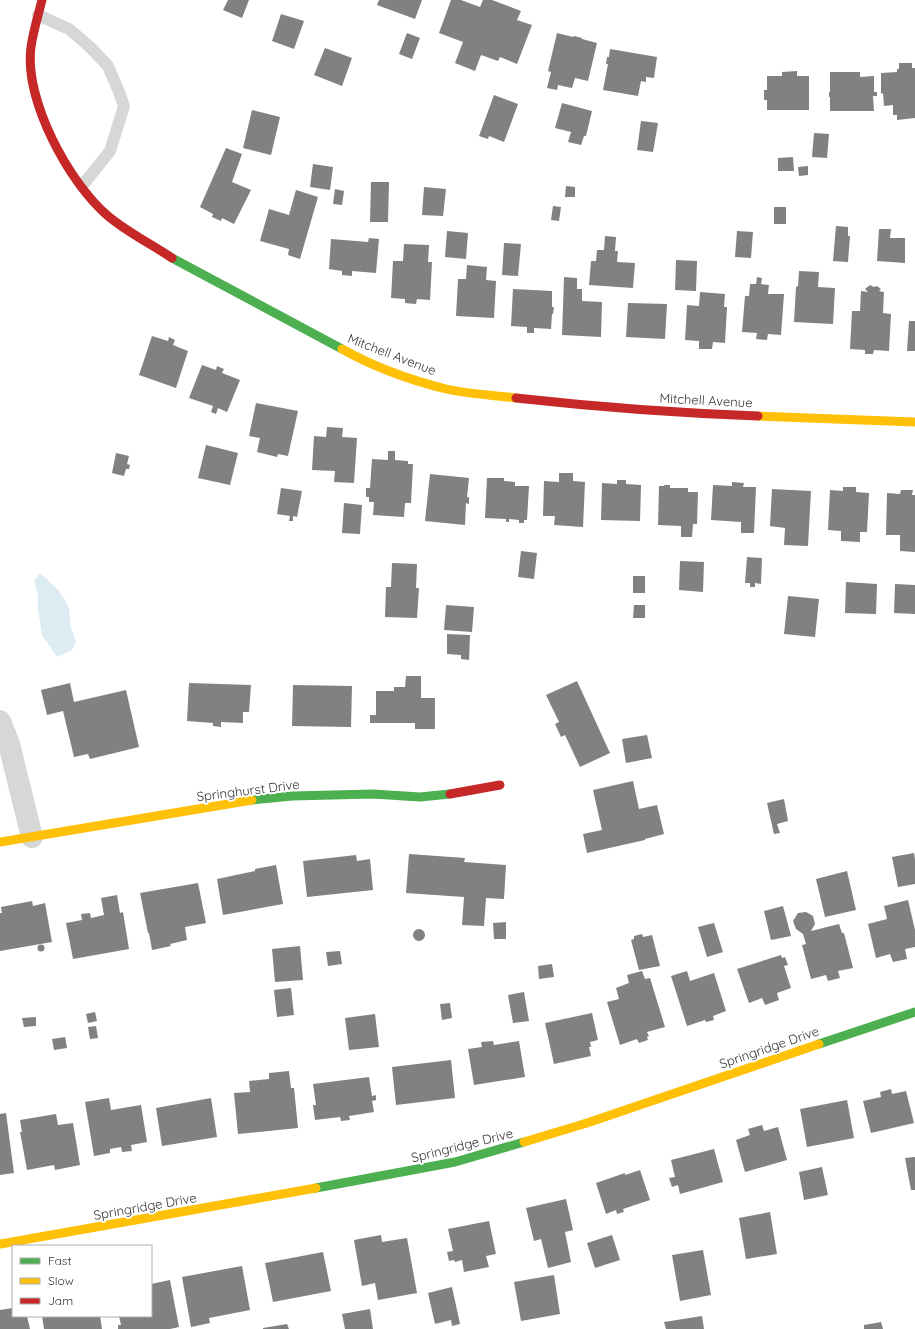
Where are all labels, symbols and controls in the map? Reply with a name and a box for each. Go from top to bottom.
street label: Mitchell Avenue [346,330,438,378]
street label: Mitchell Avenue [659,390,753,410]
street label: Springhurst Drive [196,776,300,804]
street label: Springridge Drive [717,1022,821,1072]
street label: Springridge Drive [409,1125,515,1165]
street label: Springridge Drive [92,1189,198,1223]
legend [12,1245,152,1317]
text: Fast [48,1253,72,1268]
text: Slow [48,1273,74,1288]
text: Jam [48,1293,73,1308]

